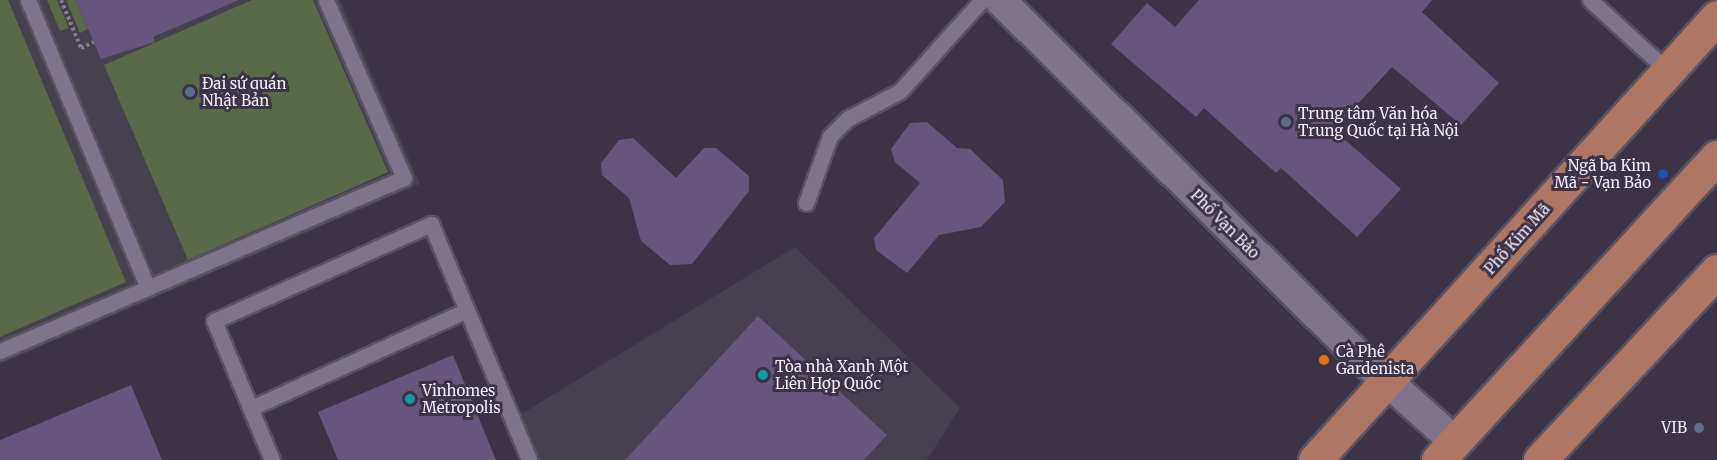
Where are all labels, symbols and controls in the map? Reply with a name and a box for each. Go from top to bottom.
place label: Đại sứ quán Nhật Bản [202,74,286,109]
marker: Đại sứ quán Nhật Bản [183,85,197,99]
place label: Trung tâm Văn hóa Trung Quốc tại Hà Nội [1298,104,1459,139]
marker: Trung tâm Văn hóa Trung Quốc tại Hà Nội [1279,115,1293,129]
place label: Ngã ba Kim Mã - Vạn Bảo [1554,156,1651,191]
marker: Ngã ba Kim Mã - Vạn Bảo [1656,167,1670,181]
street label: Phố Vạn Bảo [1187,186,1263,262]
street label: Phố Kim Mã [1481,200,1553,278]
place label: Cà Phê Gardenista [1336,342,1414,377]
marker: Cà Phê Gardenista [1317,353,1331,367]
place label: Tòa nhà Xanh Một Liên Hợp Quốc [775,357,908,392]
marker: Tòa nhà Xanh Một Liên Hợp Quốc [756,368,770,382]
place label: Vinhomes Metropolis [422,381,501,416]
marker: Vinhomes Metropolis [403,392,417,406]
place label: VIB [1661,419,1687,437]
marker: VIB [1692,421,1706,435]

